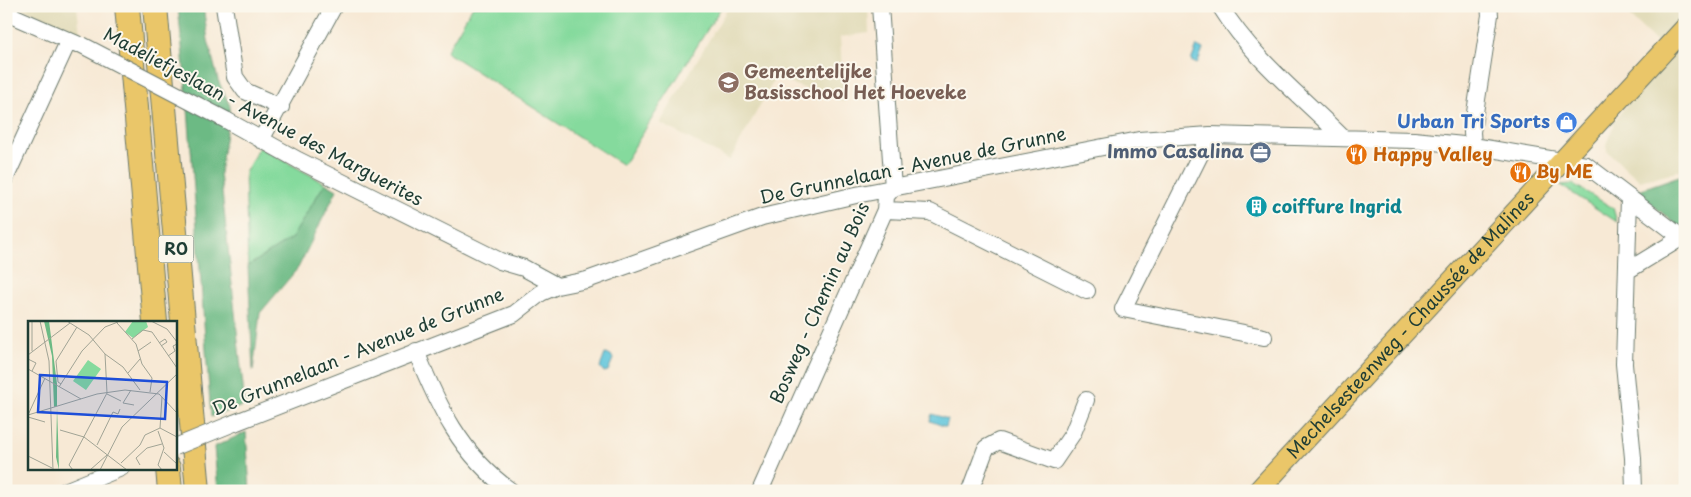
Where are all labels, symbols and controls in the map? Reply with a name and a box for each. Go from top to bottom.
street label: Madeliefjeslaan - Avenue des Marguerites [99,20,428,212]
place label: Gemeentelijke Basisschool Het Hoeveke [744,57,967,105]
school or university icon: Gemeentelijke Basisschool Het Hoeveke [716,70,740,94]
place label: Urban Tri Sports [1397,107,1550,134]
shop icon: Urban Tri Sports [1554,110,1578,134]
street label: De Grunnelaan - Avenue de Grunne [757,119,1069,210]
place label: Immo Casalina [1107,137,1244,164]
office icon: Immo Casalina [1248,140,1272,164]
place label: Happy Valley [1373,140,1493,167]
restaurant icon: Happy Valley [1345,143,1369,167]
place label: By ME [1536,157,1593,184]
restaurant icon: By ME [1508,160,1532,184]
street label: Mechelsesteenweg - Chaussée de Malines [1279,185,1540,464]
place label: coiffure Ingrid [1272,192,1402,219]
building icon: coiffure Ingrid [1244,195,1268,219]
street label: Bosweg - Chemin au Bois [762,197,875,407]
road number: R0 [158,235,194,262]
street label: De Grunnelaan - Avenue de Grunne [207,279,508,422]
inset map [28,321,176,470]

